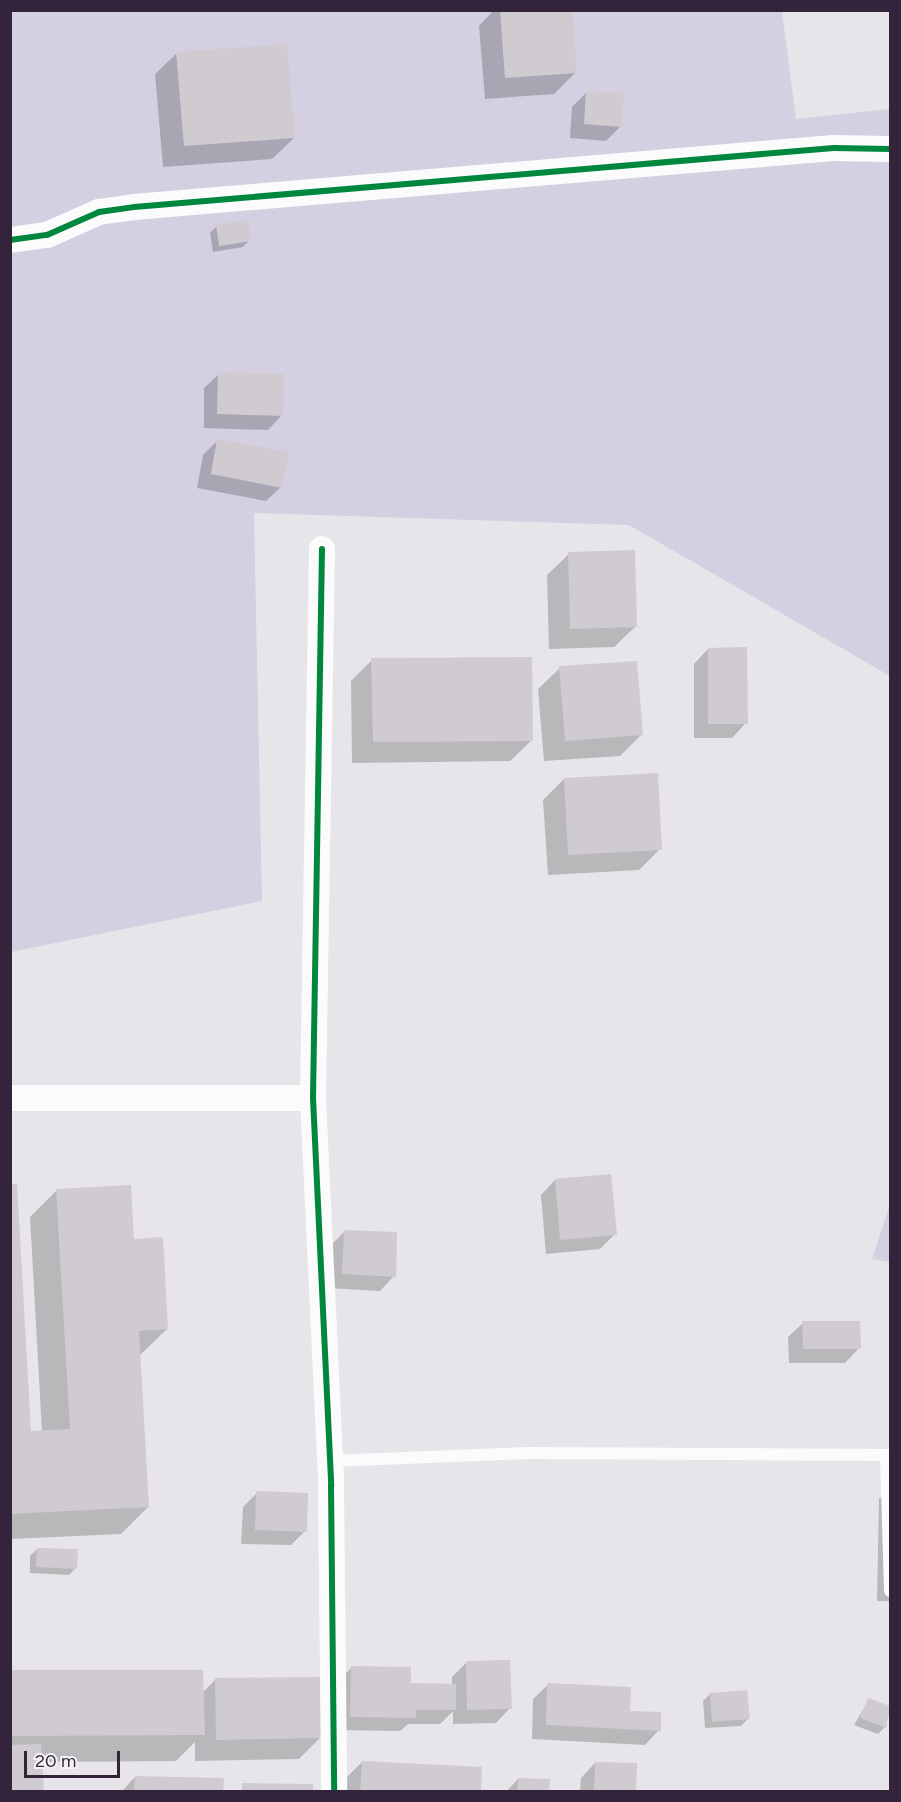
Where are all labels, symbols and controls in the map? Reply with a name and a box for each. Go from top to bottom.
scale bar [27,1739,123,1777]
text: 20 m [35,1750,76,1772]

